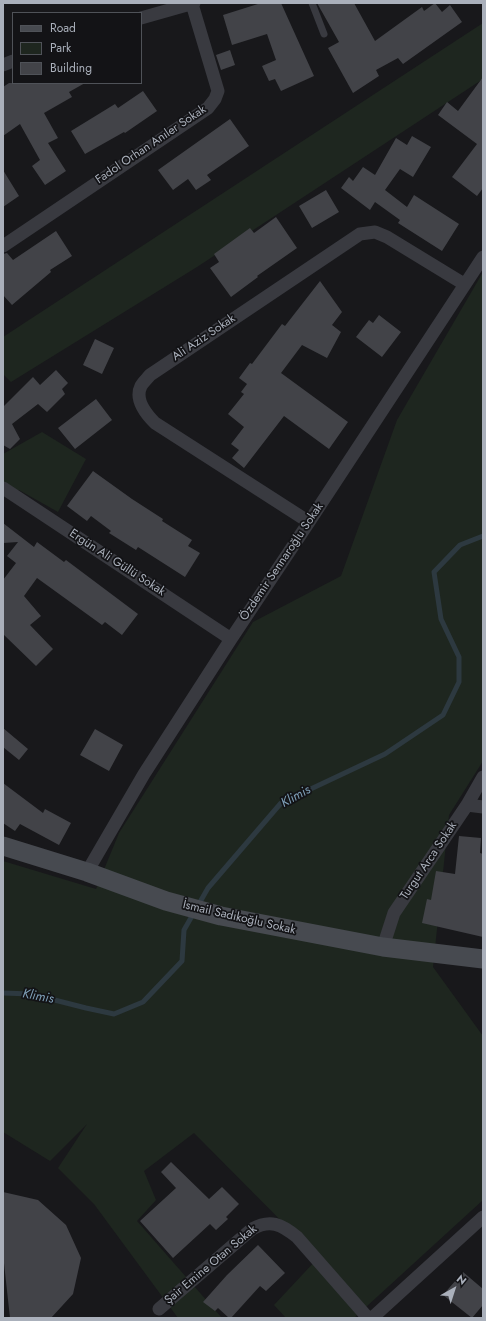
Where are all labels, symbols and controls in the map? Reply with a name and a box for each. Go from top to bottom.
legend [12,12,142,84]
text: Road [50,19,76,37]
text: Park [50,39,71,57]
text: Building [50,59,92,77]
street label: Fadol Orhan Anıler Sokak [93,103,209,187]
street label: Ali Aziz Sokak [170,312,238,364]
street label: Özdemir Sennaroğlu Sokak [237,500,327,624]
street label: Ergün Ali Güllü Sokak [66,527,168,599]
water label: Klimis [278,783,314,811]
street label: Turgut Arca Sokak [398,819,460,903]
street label: İsmail Sadıkoğlu Sokak [181,898,297,938]
water label: Klimis [21,987,55,1007]
street label: Şair Emine Otan Sokak [162,1222,260,1308]
north arrow [434,1269,474,1309]
text: N [453,1271,470,1289]

